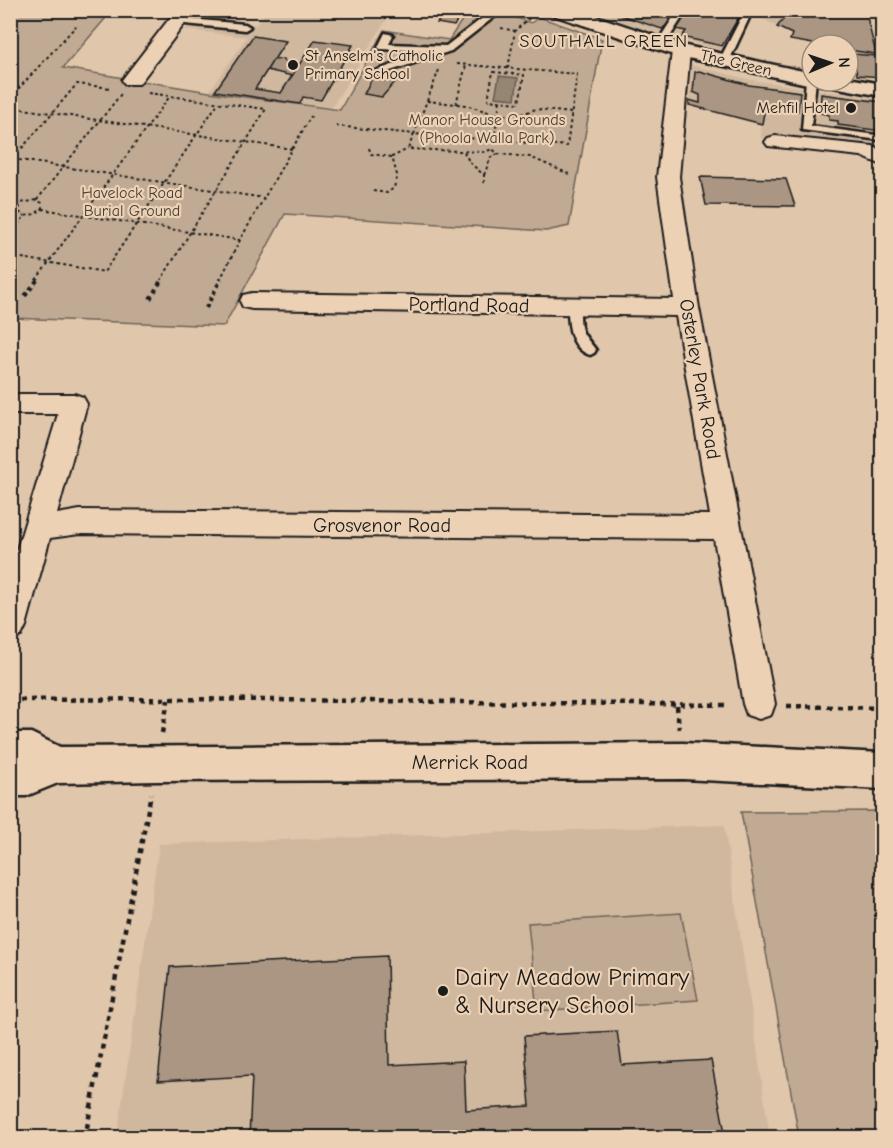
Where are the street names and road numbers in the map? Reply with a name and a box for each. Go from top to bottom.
street label: The Green [699,46,773,80]
street label: Portland Road [408,292,530,318]
street label: Osterley Park Road [675,297,725,461]
street label: Grosvenor Road [313,514,451,537]
street label: Merrick Road [412,751,528,774]

